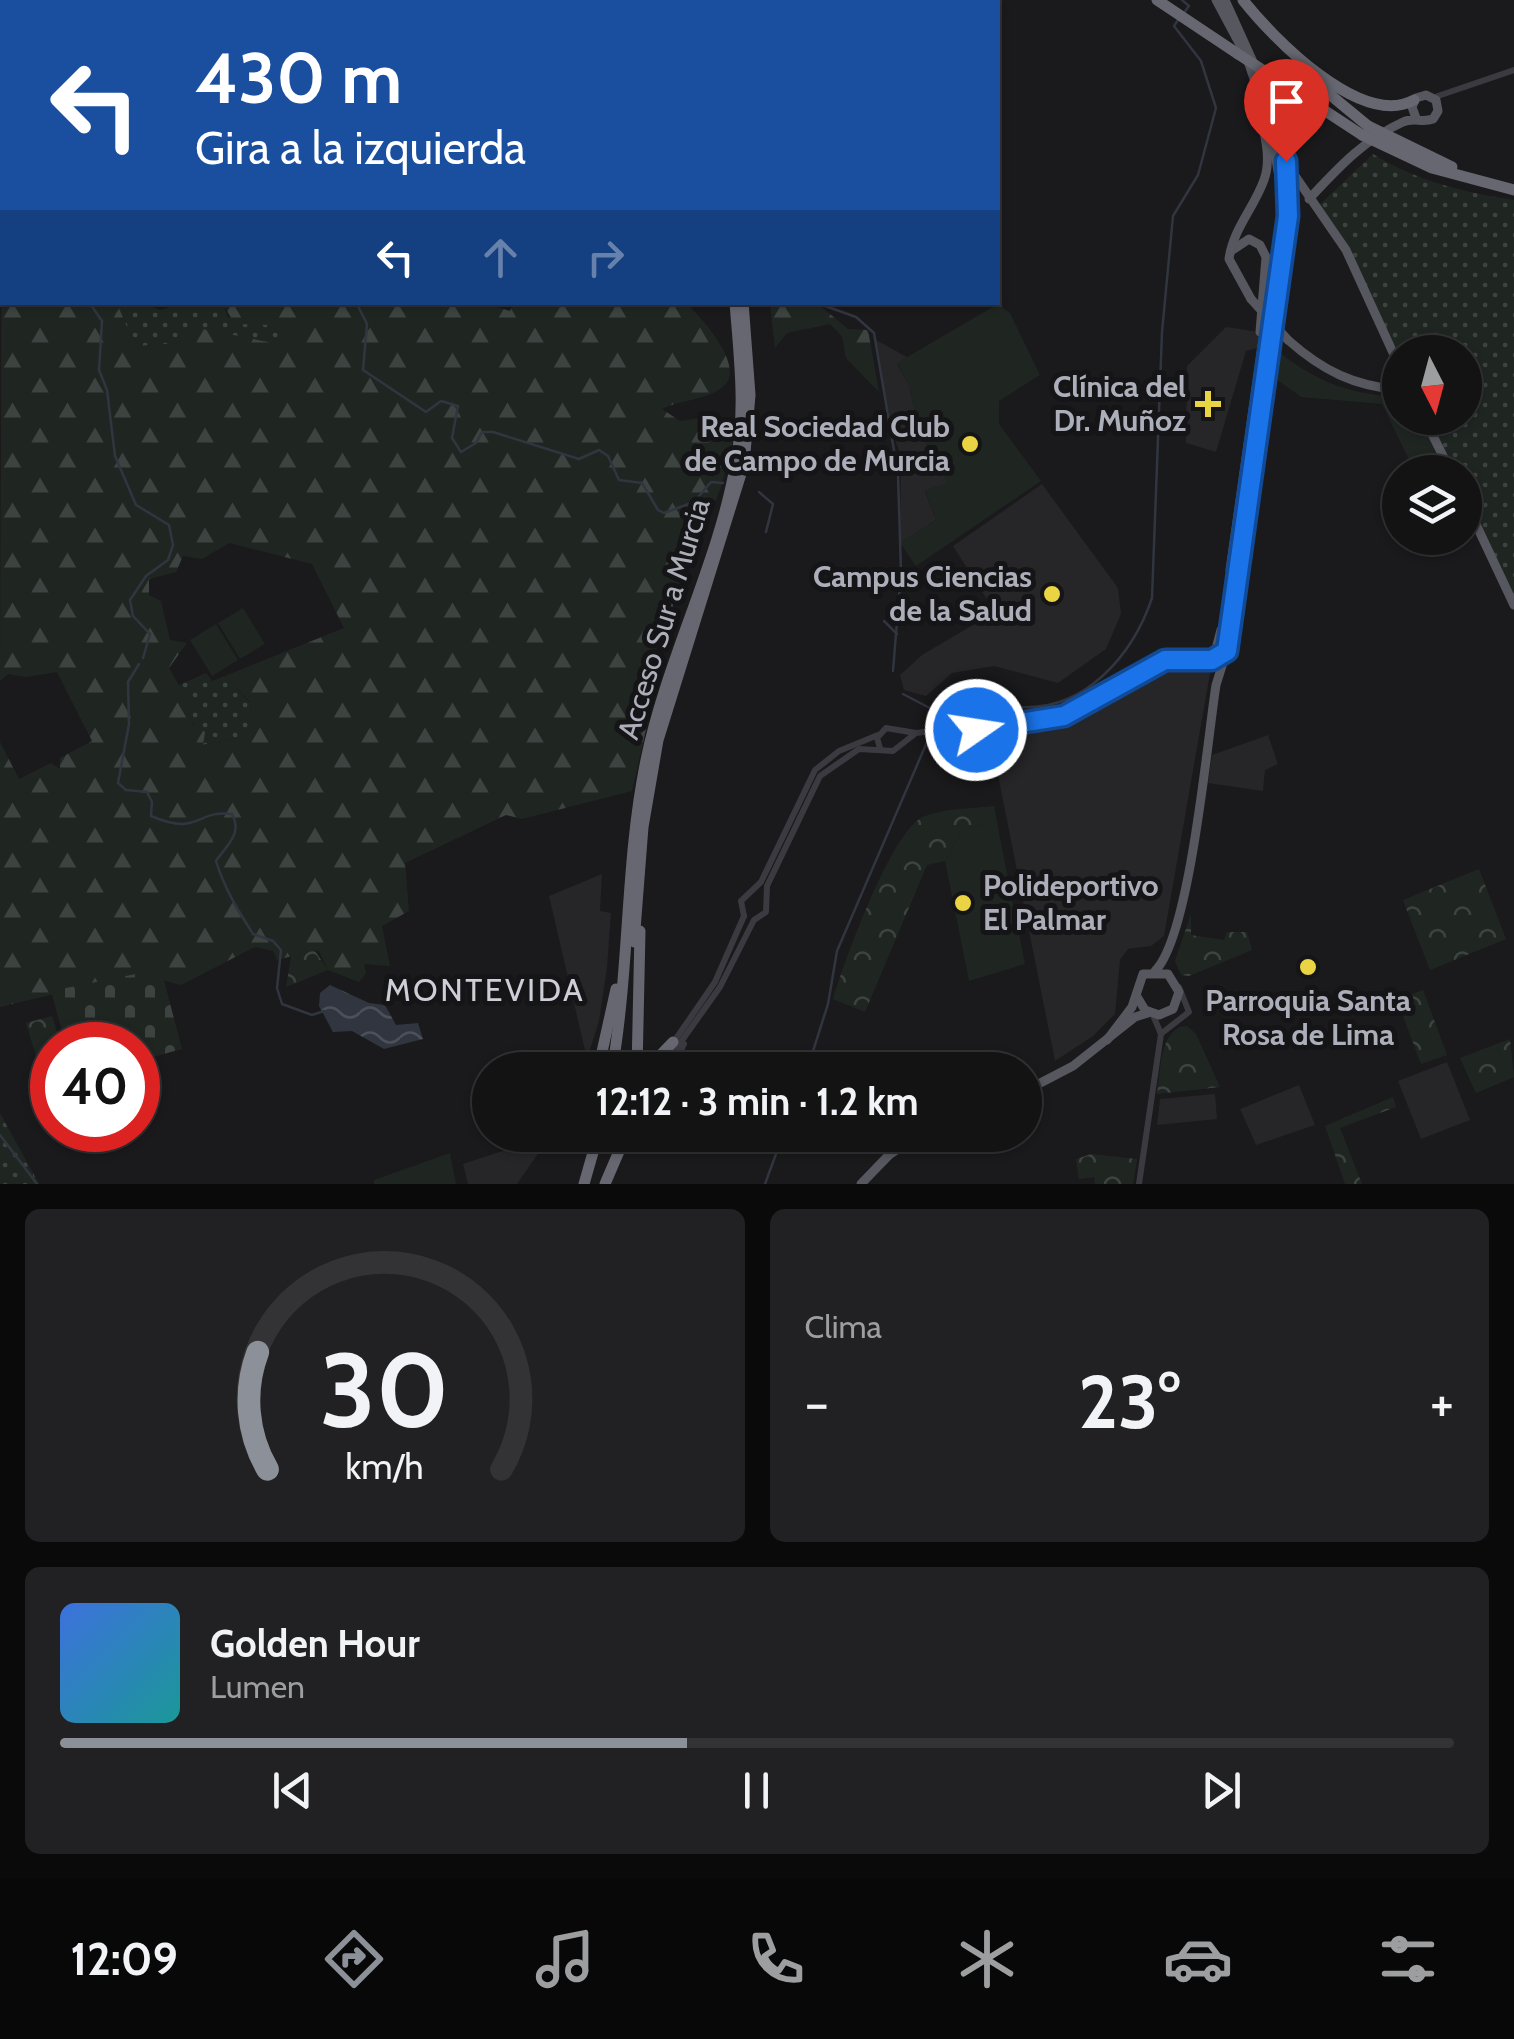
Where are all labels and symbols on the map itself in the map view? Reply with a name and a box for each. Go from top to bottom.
pin [1244,59,1329,162]
north arrow [1382,335,1482,435]
place label: Clínica del Dr. Muñoz [1053,368,1186,439]
marker: Clínica del Dr. Muñoz [1195,391,1221,417]
place label: Real Sociedad Club de Campo de Murcia [684,408,950,479]
marker: Real Sociedad Club de Campo de Murcia [959,433,981,455]
street label: Acceso Sur a Murcia [609,494,718,744]
place label: Campus Ciencias de la Salud [813,558,1032,629]
marker: Campus Ciencias de la Salud [1041,583,1063,605]
position arrow [924,678,1028,782]
place label: Polideportivo El Palmar [983,867,1159,938]
marker: Polideportivo El Palmar [952,892,974,914]
marker: Parroquia Santa Rosa de Lima [1297,956,1319,978]
district label: MONTEVIDA [385,970,585,1009]
place label: Parroquia Santa Rosa de Lima [1205,982,1411,1053]
speed limit sign: 40 [30,1022,160,1152]

